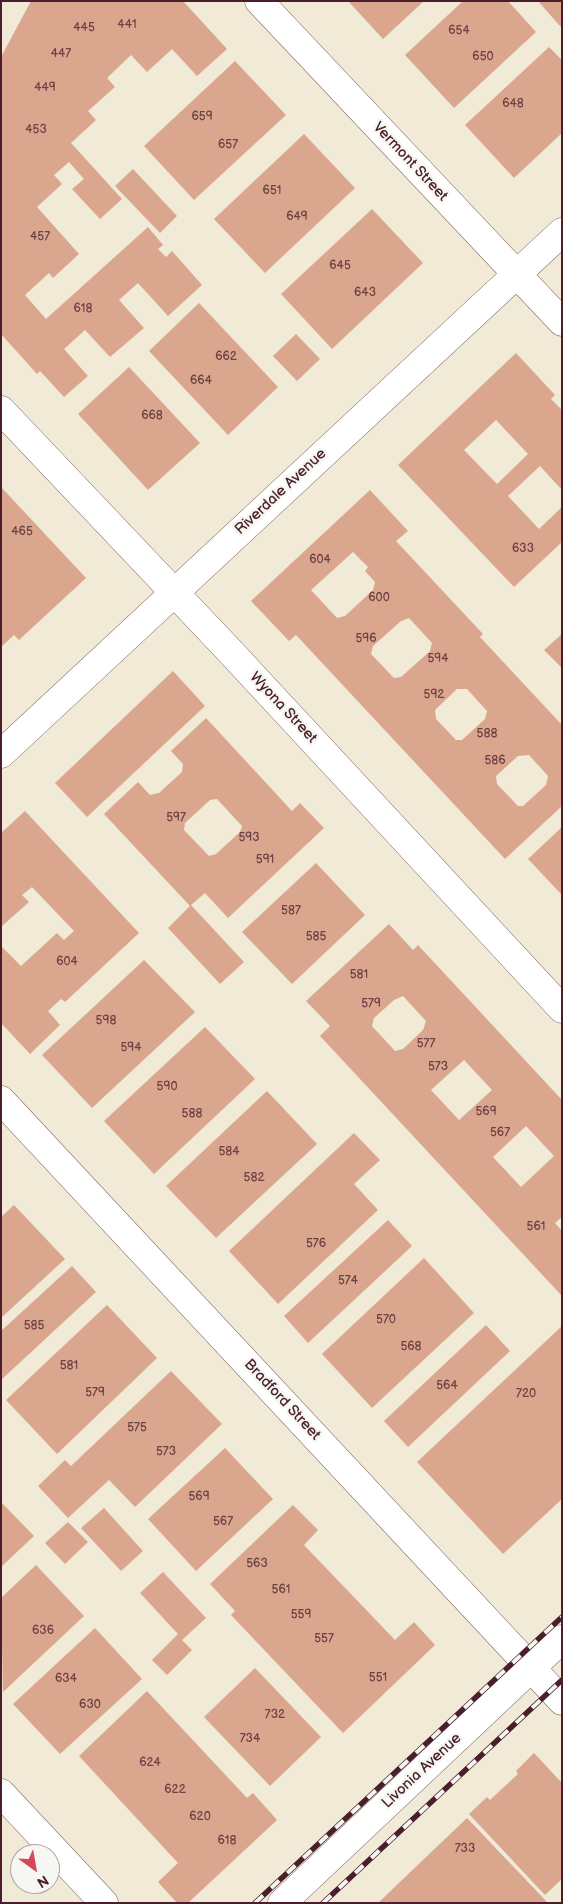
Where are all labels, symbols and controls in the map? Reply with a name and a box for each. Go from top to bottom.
house number: 441 [117,18,137,32]
house number: 445 [73,21,95,35]
house number: 654 [448,24,470,38]
house number: 447 [51,47,71,61]
house number: 650 [472,50,494,64]
house number: 449 [34,81,56,95]
house number: 648 [502,97,524,111]
house number: 659 [191,110,213,124]
street label: Vermont Street [369,119,451,205]
house number: 453 [25,123,47,137]
house number: 657 [218,138,238,152]
house number: 651 [263,184,281,198]
house number: 649 [286,210,308,224]
house number: 457 [30,230,50,244]
house number: 645 [329,259,351,273]
house number: 643 [354,286,376,300]
house number: 618 [74,302,92,316]
house number: 662 [215,350,237,364]
house number: 664 [190,374,212,388]
house number: 668 [141,409,163,423]
street label: Riverdale Avenue [232,445,330,539]
house number: 465 [11,525,33,539]
house number: 633 [512,542,534,556]
house number: 604 [309,553,331,567]
house number: 600 [368,591,390,605]
house number: 596 [355,632,377,646]
house number: 594 [427,652,449,666]
street label: Wyona Street [246,669,320,747]
house number: 592 [424,688,444,702]
house number: 588 [477,727,497,741]
house number: 586 [484,754,506,768]
house number: 597 [166,811,186,825]
house number: 593 [238,831,260,845]
house number: 591 [256,853,274,867]
house number: 587 [281,904,301,918]
house number: 585 [306,930,326,944]
house number: 604 [56,955,78,969]
house number: 581 [350,968,368,982]
house number: 579 [361,997,381,1011]
house number: 598 [96,1014,116,1028]
house number: 577 [417,1037,435,1051]
house number: 594 [120,1041,142,1055]
house number: 573 [428,1060,448,1074]
house number: 590 [157,1080,177,1094]
house number: 569 [475,1105,497,1119]
house number: 588 [182,1107,202,1121]
house number: 567 [490,1126,510,1140]
house number: 584 [218,1145,240,1159]
house number: 582 [244,1171,264,1185]
house number: 561 [527,1220,545,1234]
house number: 576 [306,1237,326,1251]
house number: 574 [338,1274,358,1288]
house number: 570 [376,1313,396,1327]
house number: 585 [24,1319,44,1333]
house number: 568 [400,1340,422,1354]
street label: Bradford Street [240,1356,324,1444]
house number: 581 [60,1359,78,1373]
house number: 564 [436,1379,458,1393]
house number: 579 [85,1386,105,1400]
house number: 720 [516,1387,536,1401]
house number: 575 [127,1421,147,1435]
house number: 573 [156,1445,176,1459]
house number: 569 [188,1490,210,1504]
house number: 567 [213,1515,233,1529]
house number: 563 [246,1557,268,1571]
house number: 561 [272,1583,290,1597]
house number: 559 [291,1608,311,1622]
house number: 636 [32,1624,54,1638]
house number: 557 [314,1632,334,1646]
house number: 551 [369,1671,387,1685]
house number: 634 [55,1672,77,1686]
house number: 630 [79,1698,101,1712]
house number: 732 [265,1708,285,1722]
street label: Livonia Avenue [379,1730,465,1812]
house number: 734 [240,1732,260,1746]
house number: 624 [139,1756,161,1770]
house number: 622 [164,1783,186,1797]
house number: 620 [189,1810,211,1824]
house number: 618 [218,1834,236,1848]
house number: 733 [455,1842,475,1856]
north arrow [10,1844,60,1894]
text: N [34,1871,52,1891]

